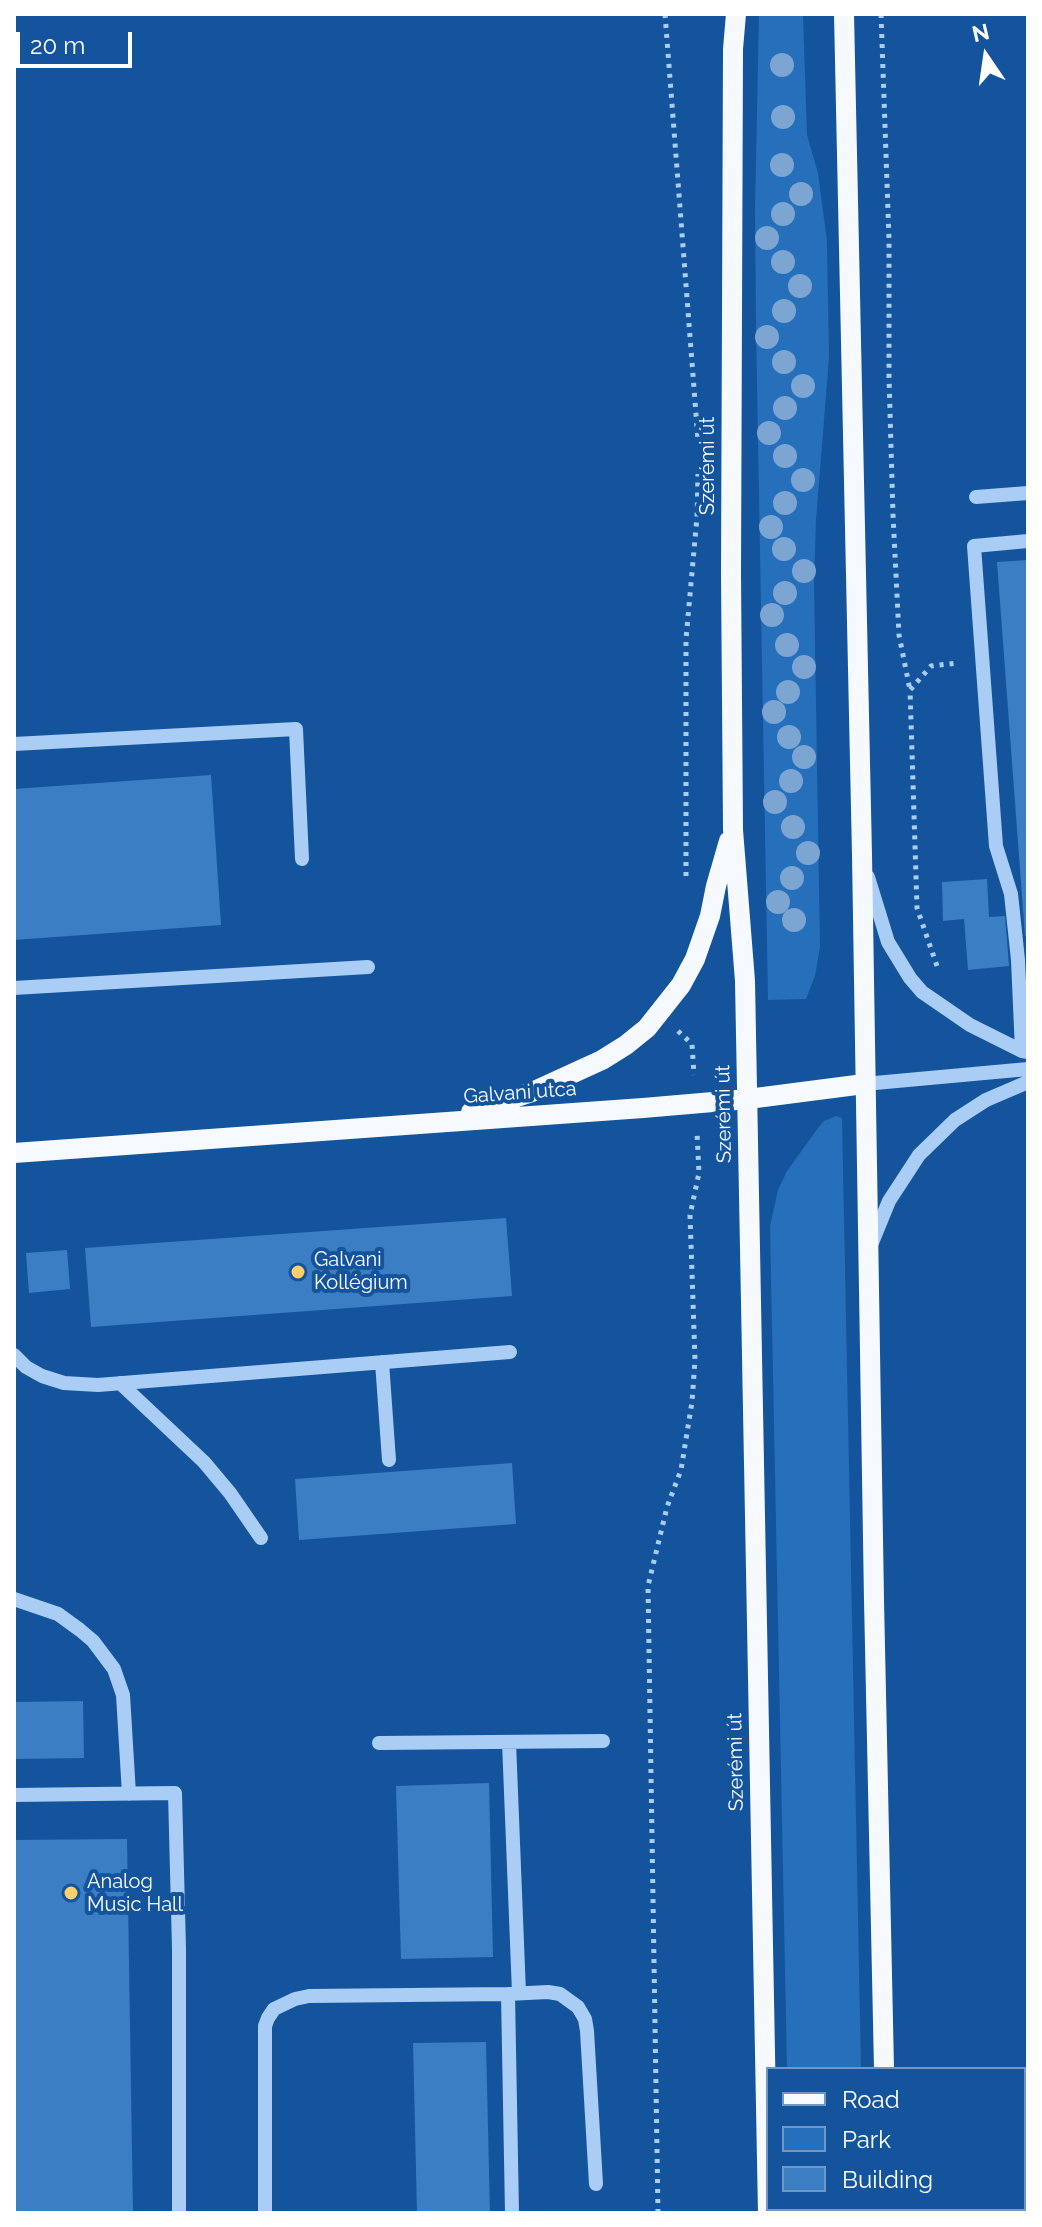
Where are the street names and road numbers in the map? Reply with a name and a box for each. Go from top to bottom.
street label: Szerémi út [696,417,720,515]
street label: Szerémi út [711,1065,737,1163]
street label: Galvani utca [463,1077,577,1109]
street label: Szerémi út [723,1713,749,1811]

